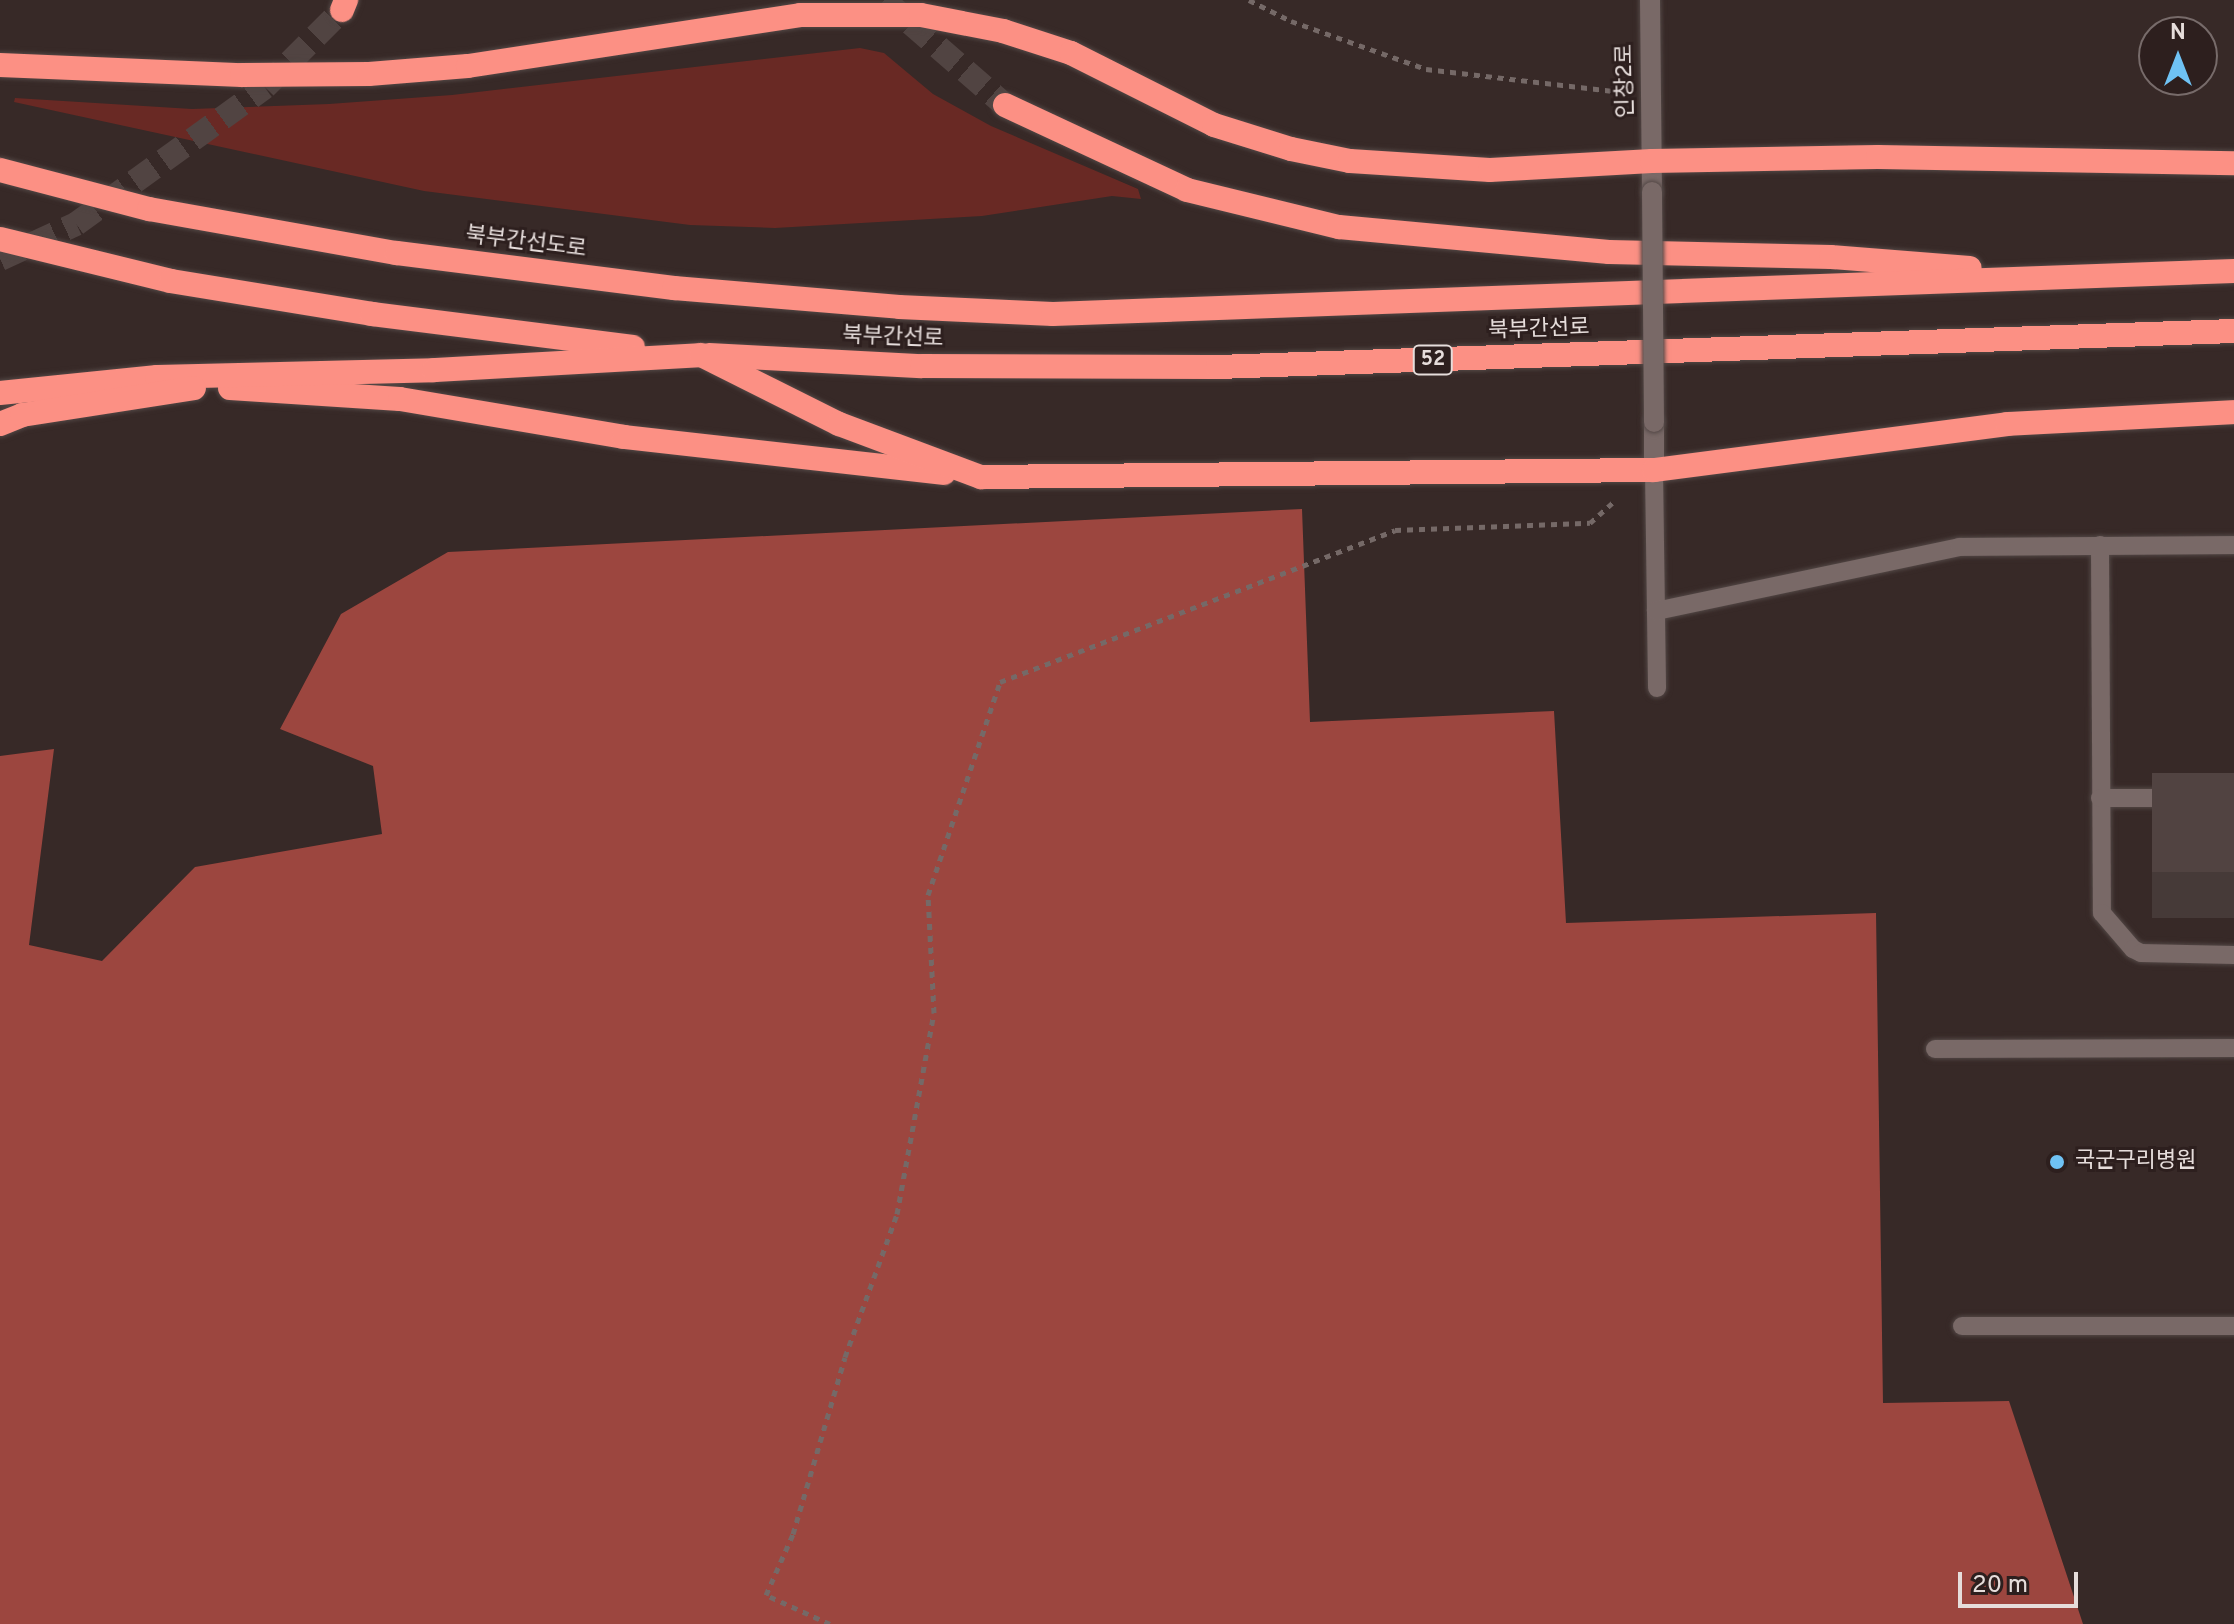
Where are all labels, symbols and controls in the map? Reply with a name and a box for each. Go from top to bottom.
north arrow [2138,16,2218,96]
text: N [2170,20,2186,47]
street label: 인창2로 [1612,44,1640,118]
street label: 북부간선도로 [464,222,588,264]
street label: 북부간선로 [1488,315,1590,345]
street label: 북부간선로 [842,323,944,353]
road number: 52 [1411,344,1455,376]
place label: 국군구리병원 [2075,1149,2196,1175]
marker: 국군구리병원 [2046,1151,2068,1173]
scale bar [1962,1556,2082,1606]
text: 20 m [1972,1571,2028,1601]

